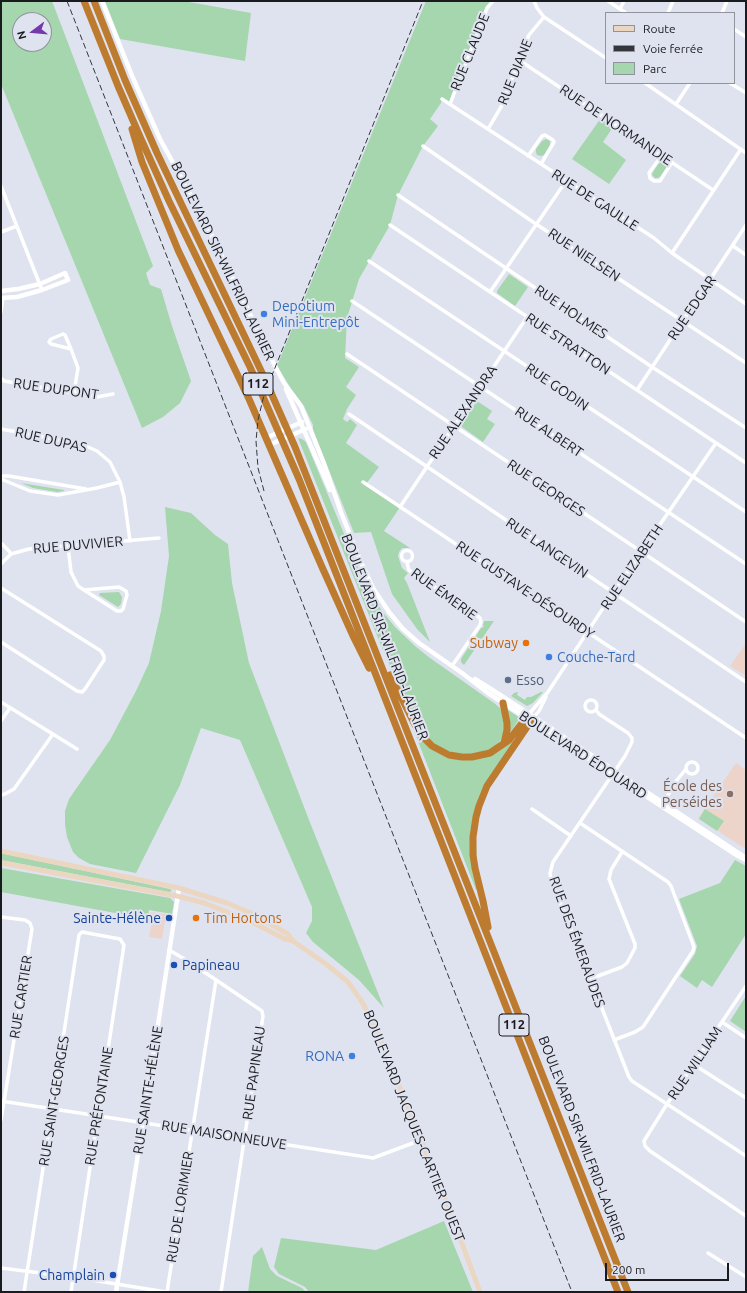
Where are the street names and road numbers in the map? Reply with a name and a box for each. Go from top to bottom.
street label: RUE CLAUDE [447,11,493,93]
street label: RUE DIANE [494,37,536,107]
street label: RUE DE NORMANDIE [556,81,676,169]
street label: BOULEVARD SIR-WILFRID-LAURIER [167,159,279,363]
street label: RUE DE GAULLE [548,166,642,234]
street label: RUE NIELSEN [545,225,623,285]
street label: RUE EDGAR [664,273,720,343]
street label: RUE HOLMES [531,281,611,343]
street label: RUE STRATTON [523,310,613,378]
street label: RUE GODIN [522,360,592,414]
street label: RUE ALEXANDRA [425,362,501,462]
road number: 112 [243,373,273,395]
street label: RUE DUPONT [12,375,100,403]
street label: RUE ALBERT [512,403,586,461]
street label: RUE DUPAS [13,424,89,456]
street label: RUE GEORGES [504,456,588,520]
street label: RUE LANGEVIN [503,514,591,582]
street label: RUE ELIZABETH [597,521,667,613]
street label: BOULEVARD SIR-WILFRID-LAURIER [338,532,432,742]
street label: RUE DUVIVIER [32,533,124,557]
street label: RUE GUSTAVE-DÉSOURDY [453,537,597,643]
street label: RUE ÉMERIE [408,564,480,624]
street label: BOULEVARD ÉDOUARD [516,707,650,803]
street label: RUE DES ÉMERAUDES [545,874,609,1010]
street label: RUE CARTIER [6,954,36,1040]
street label: BOULEVARD JACQUES-CARTIER OUEST [360,1008,468,1244]
road number: 112 [499,1014,529,1036]
street label: RUE WILLIAM [664,1023,726,1103]
street label: RUE SAINTE-HÉLÈNE [130,1025,166,1155]
street label: RUE PAPINEAU [239,1025,269,1121]
street label: BOULEVARD SIR-WILFRID-LAURIER [535,1034,629,1244]
street label: RUE SAINT-GEORGES [35,1035,73,1167]
street label: RUE PRÉFONTAINE [81,1045,117,1167]
street label: RUE MAISONNEUVE [160,1117,288,1153]
street label: RUE DE LORIMIER [163,1150,197,1264]

